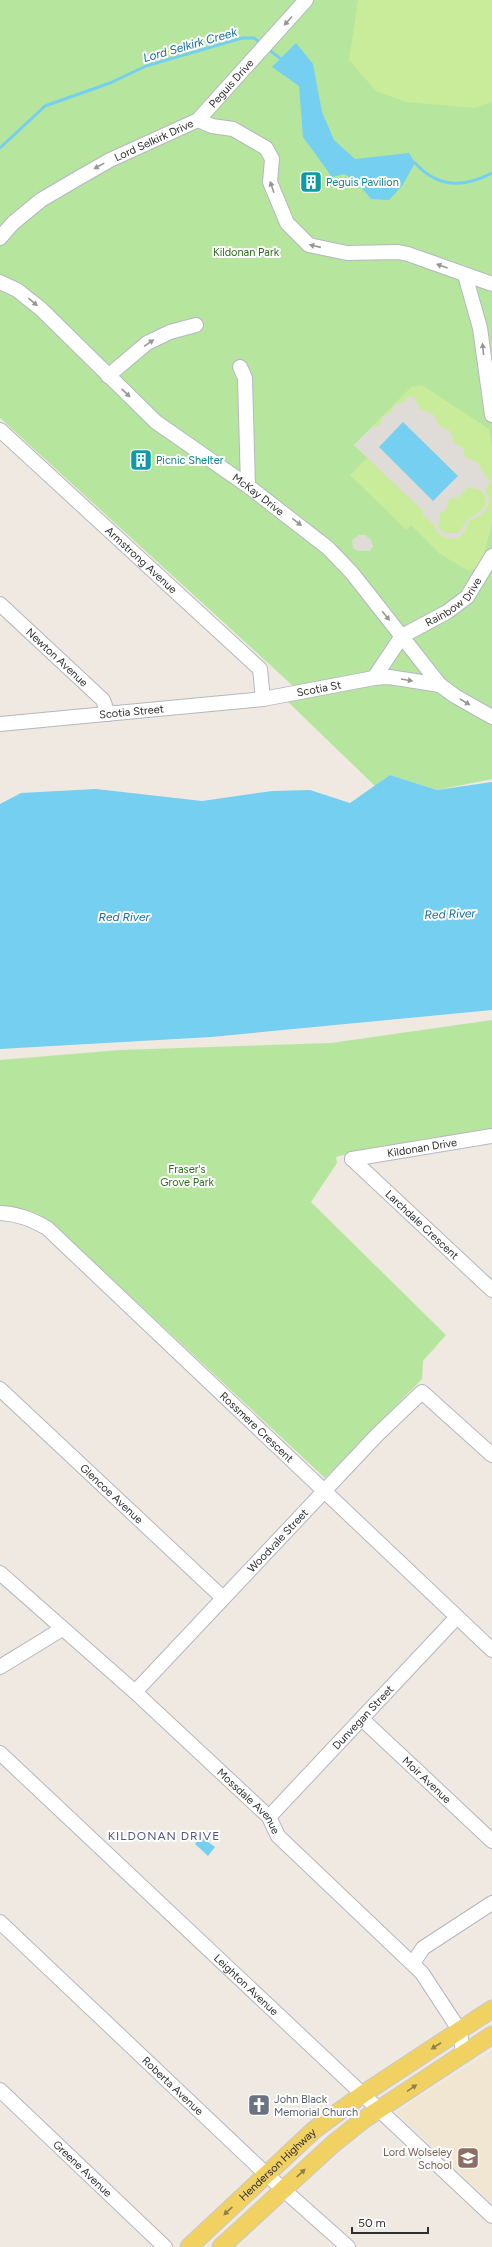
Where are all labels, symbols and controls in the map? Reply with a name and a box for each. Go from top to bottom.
one-way arrow [284,16,293,25]
water label: Lord Selkirk Creek [141,25,240,65]
street label: Peguis Drive [206,56,256,110]
street label: Lord Selkirk Drive [112,116,195,164]
one-way arrow [94,163,105,169]
building icon: Peguis Pavilion [298,169,324,195]
place label: Peguis Pavilion [326,176,399,189]
one-way arrow [269,181,275,193]
one-way arrow [309,242,322,248]
park label: Kildonan Park [213,246,280,259]
one-way arrow [436,263,448,269]
one-way arrow [28,297,39,306]
one-way arrow [144,339,154,347]
one-way arrow [480,343,486,355]
one-way arrow [121,389,131,398]
building icon: Picnic Shelter [128,447,154,473]
place label: Picnic Shelter [156,454,224,467]
street label: McKay Drive [230,471,287,518]
one-way arrow [291,517,302,526]
street label: Armstrong Avenue [103,524,180,596]
street label: Rainbow Drive [423,575,484,629]
one-way arrow [381,610,390,621]
street label: Newton Avenue [24,625,91,689]
one-way arrow [401,677,413,683]
street label: Scotia St [295,678,342,699]
one-way arrow [459,699,471,706]
street label: Scotia Street [98,702,164,721]
water label: Red River [424,906,477,922]
water label: Red River [98,910,150,924]
street label: Kildonan Drive [386,1135,458,1160]
park label: Fraser's Grove Park [160,1163,214,1189]
street label: Larchdale Crescent [383,1187,461,1262]
street label: Rossmere Crescent [217,1389,296,1465]
street label: Glencoe Avenue [78,1461,146,1526]
street label: Woodvale Street [245,1506,311,1575]
street label: Dunvegan Street [330,1682,396,1752]
street label: Moir Avenue [400,1754,454,1806]
street label: Mossdale Avenue [215,1766,283,1836]
district label: KILDONAN DRIVE [108,1829,220,1843]
street label: Leighton Avenue [211,1951,281,2018]
one-way arrow [431,2042,441,2050]
street label: Roberta Avenue [140,2054,206,2118]
one-way arrow [406,2085,417,2092]
church icon: John Black Memorial Church [246,2092,272,2118]
place label: John Black Memorial Church [274,2093,358,2119]
street label: Henderson Highway [236,2125,319,2203]
street label: Greene Avenue [50,2138,115,2200]
school or university icon: Lord Wolseley School [455,2145,481,2171]
place label: Lord Wolseley School [383,2146,452,2172]
one-way arrow [296,2169,307,2178]
one-way arrow [222,2207,233,2216]
scale bar [352,2209,428,2235]
text: 50 m [358,2216,386,2230]

